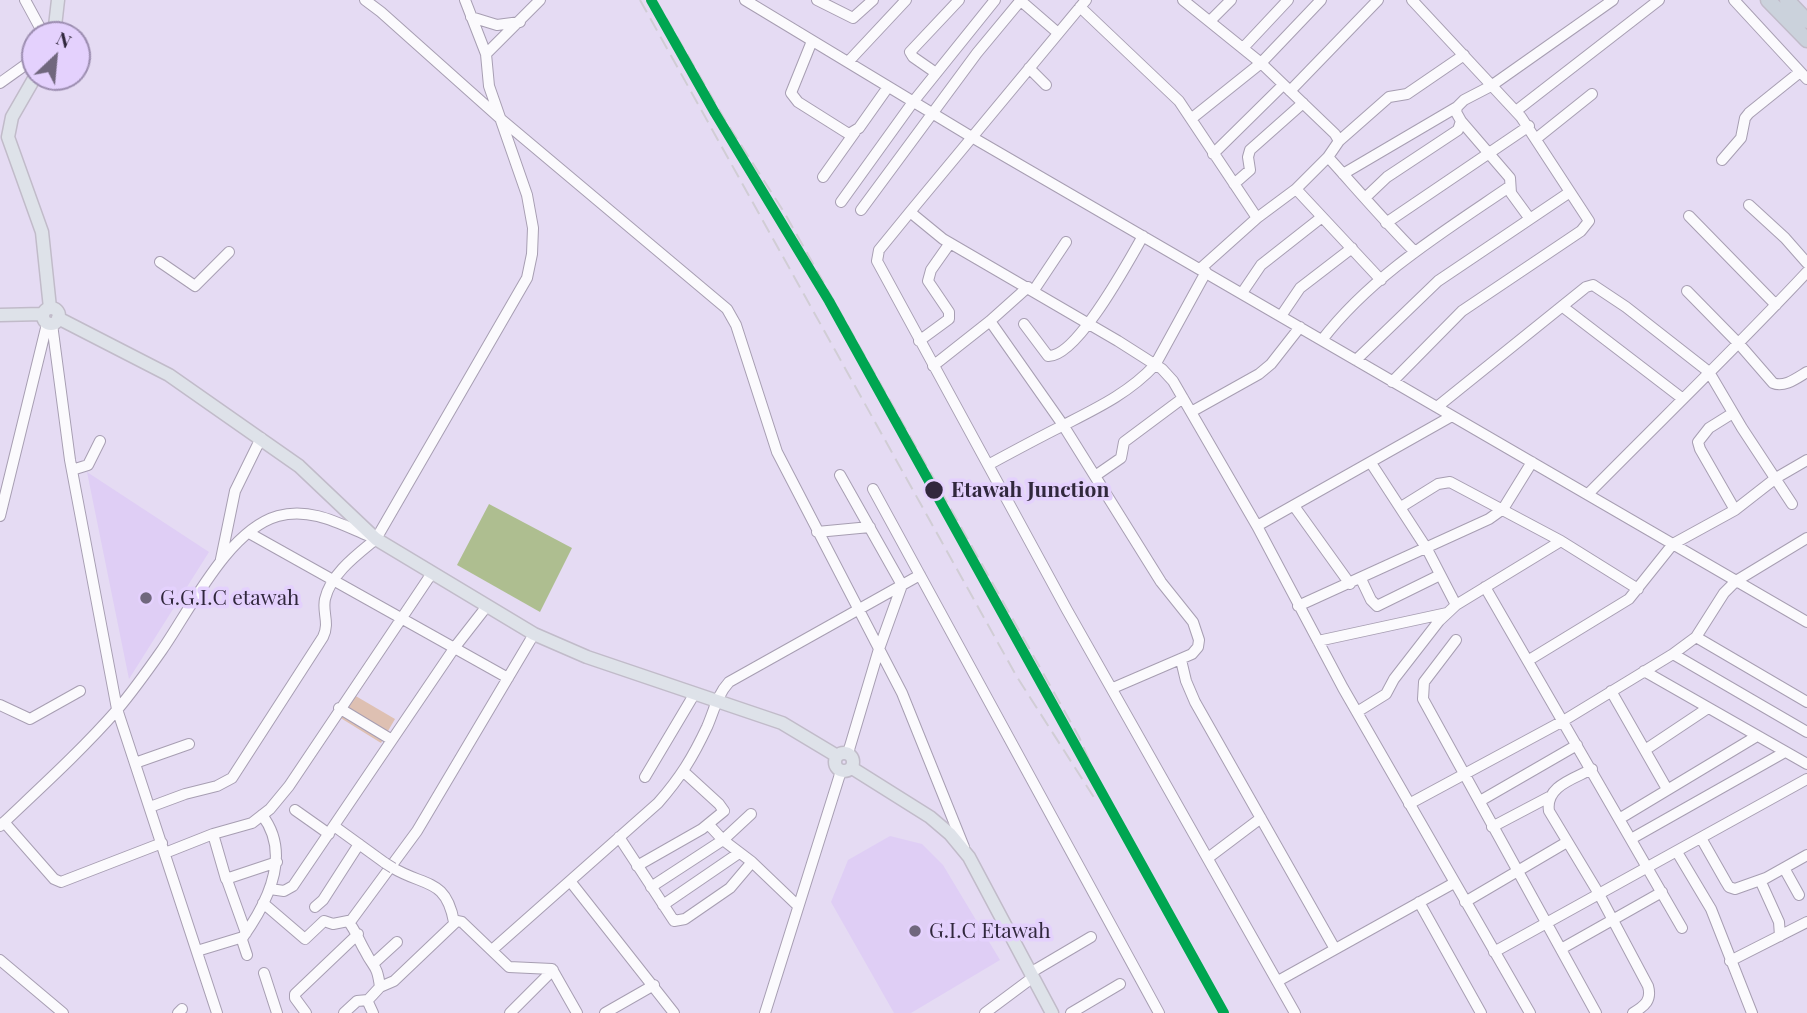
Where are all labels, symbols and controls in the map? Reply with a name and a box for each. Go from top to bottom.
north arrow [21,21,91,91]
text: N [52,24,76,54]
place label: Etawah Junction [951,477,1109,503]
marker: Etawah Junction [923,479,945,501]
place label: G.G.I.C etawah [160,585,299,611]
marker: G.G.I.C etawah [138,590,154,606]
place label: G.I.C Etawah [929,918,1051,944]
marker: G.I.C Etawah [907,923,923,939]

